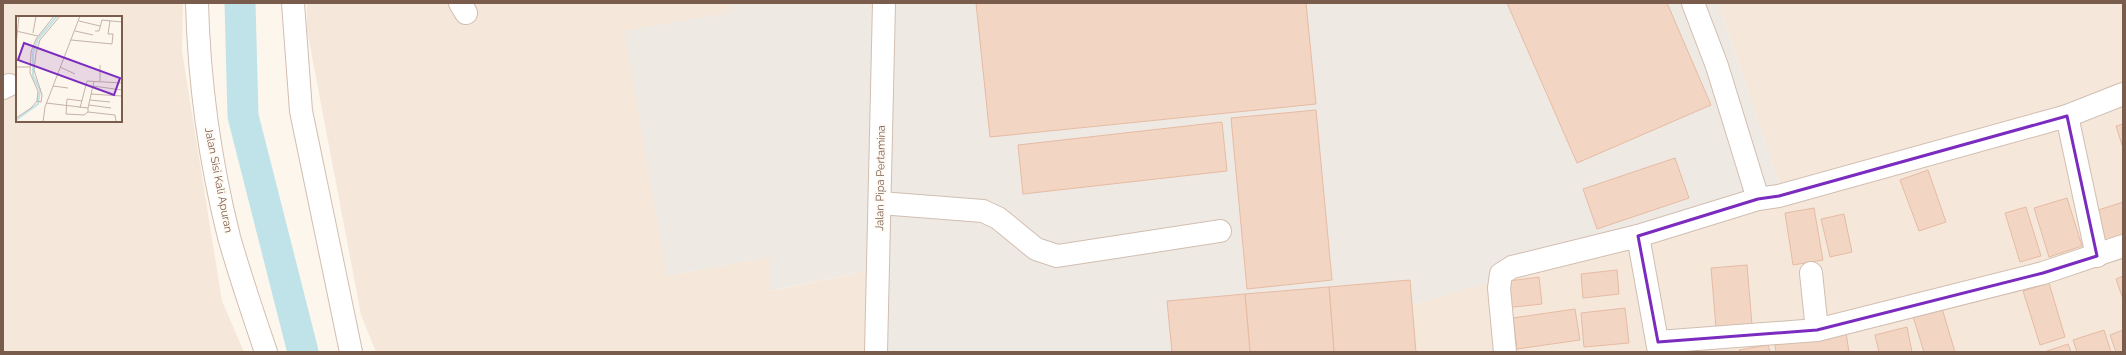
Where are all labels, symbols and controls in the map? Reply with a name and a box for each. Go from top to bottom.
inset map [16,16,122,122]
street label: Jalan Pipa Pertamina [873,125,888,231]
street label: Jalan Sisi Kali Apuran [202,126,235,234]

